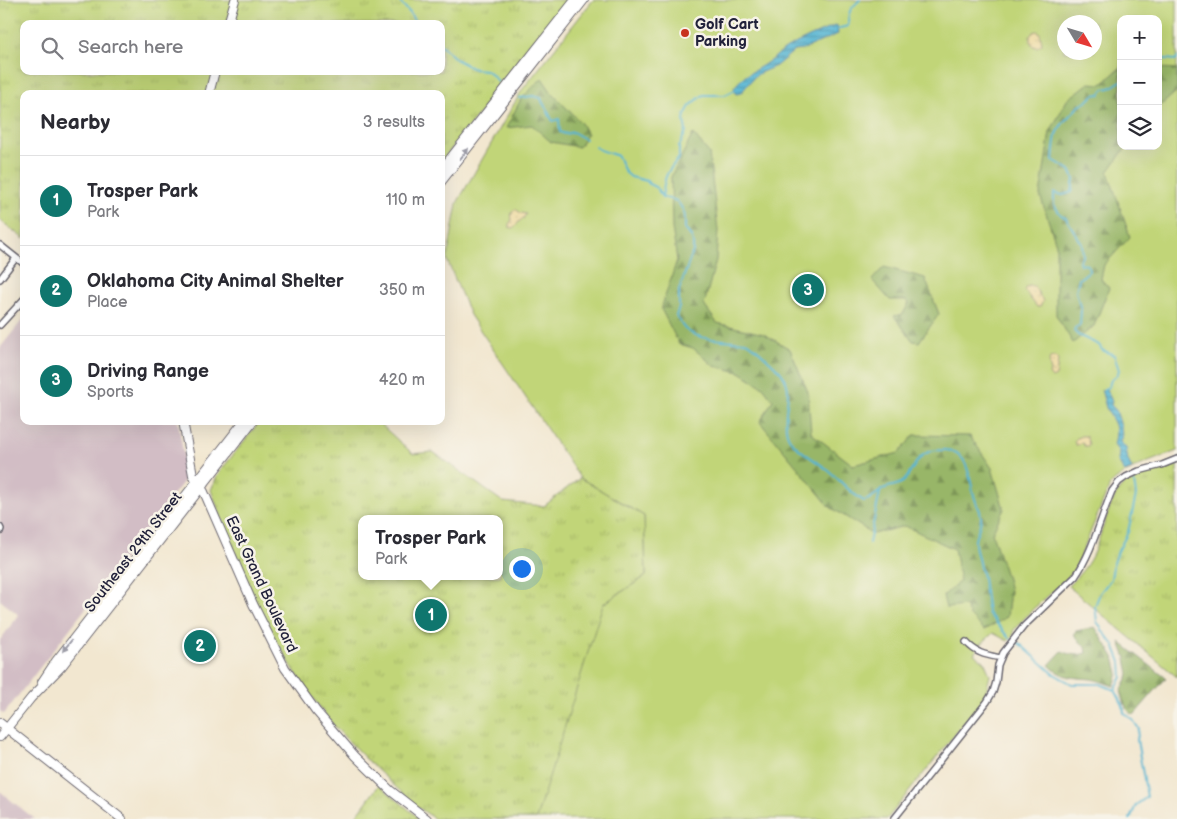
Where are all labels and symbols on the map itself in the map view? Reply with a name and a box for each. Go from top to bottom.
place label: Golf Cart Parking [695,15,759,51]
north arrow [1057,15,1102,60]
marker: Golf Cart Parking [679,27,691,39]
one-way arrow [458,148,469,161]
pin: 3 [792,271,824,309]
street label: Southeast 29th Street [80,488,187,616]
street label: East Grand Boulevard [222,513,302,656]
your location [509,556,535,582]
pin: 1 [415,596,447,634]
pin: 2 [184,627,216,665]
one-way arrow [62,640,72,653]

